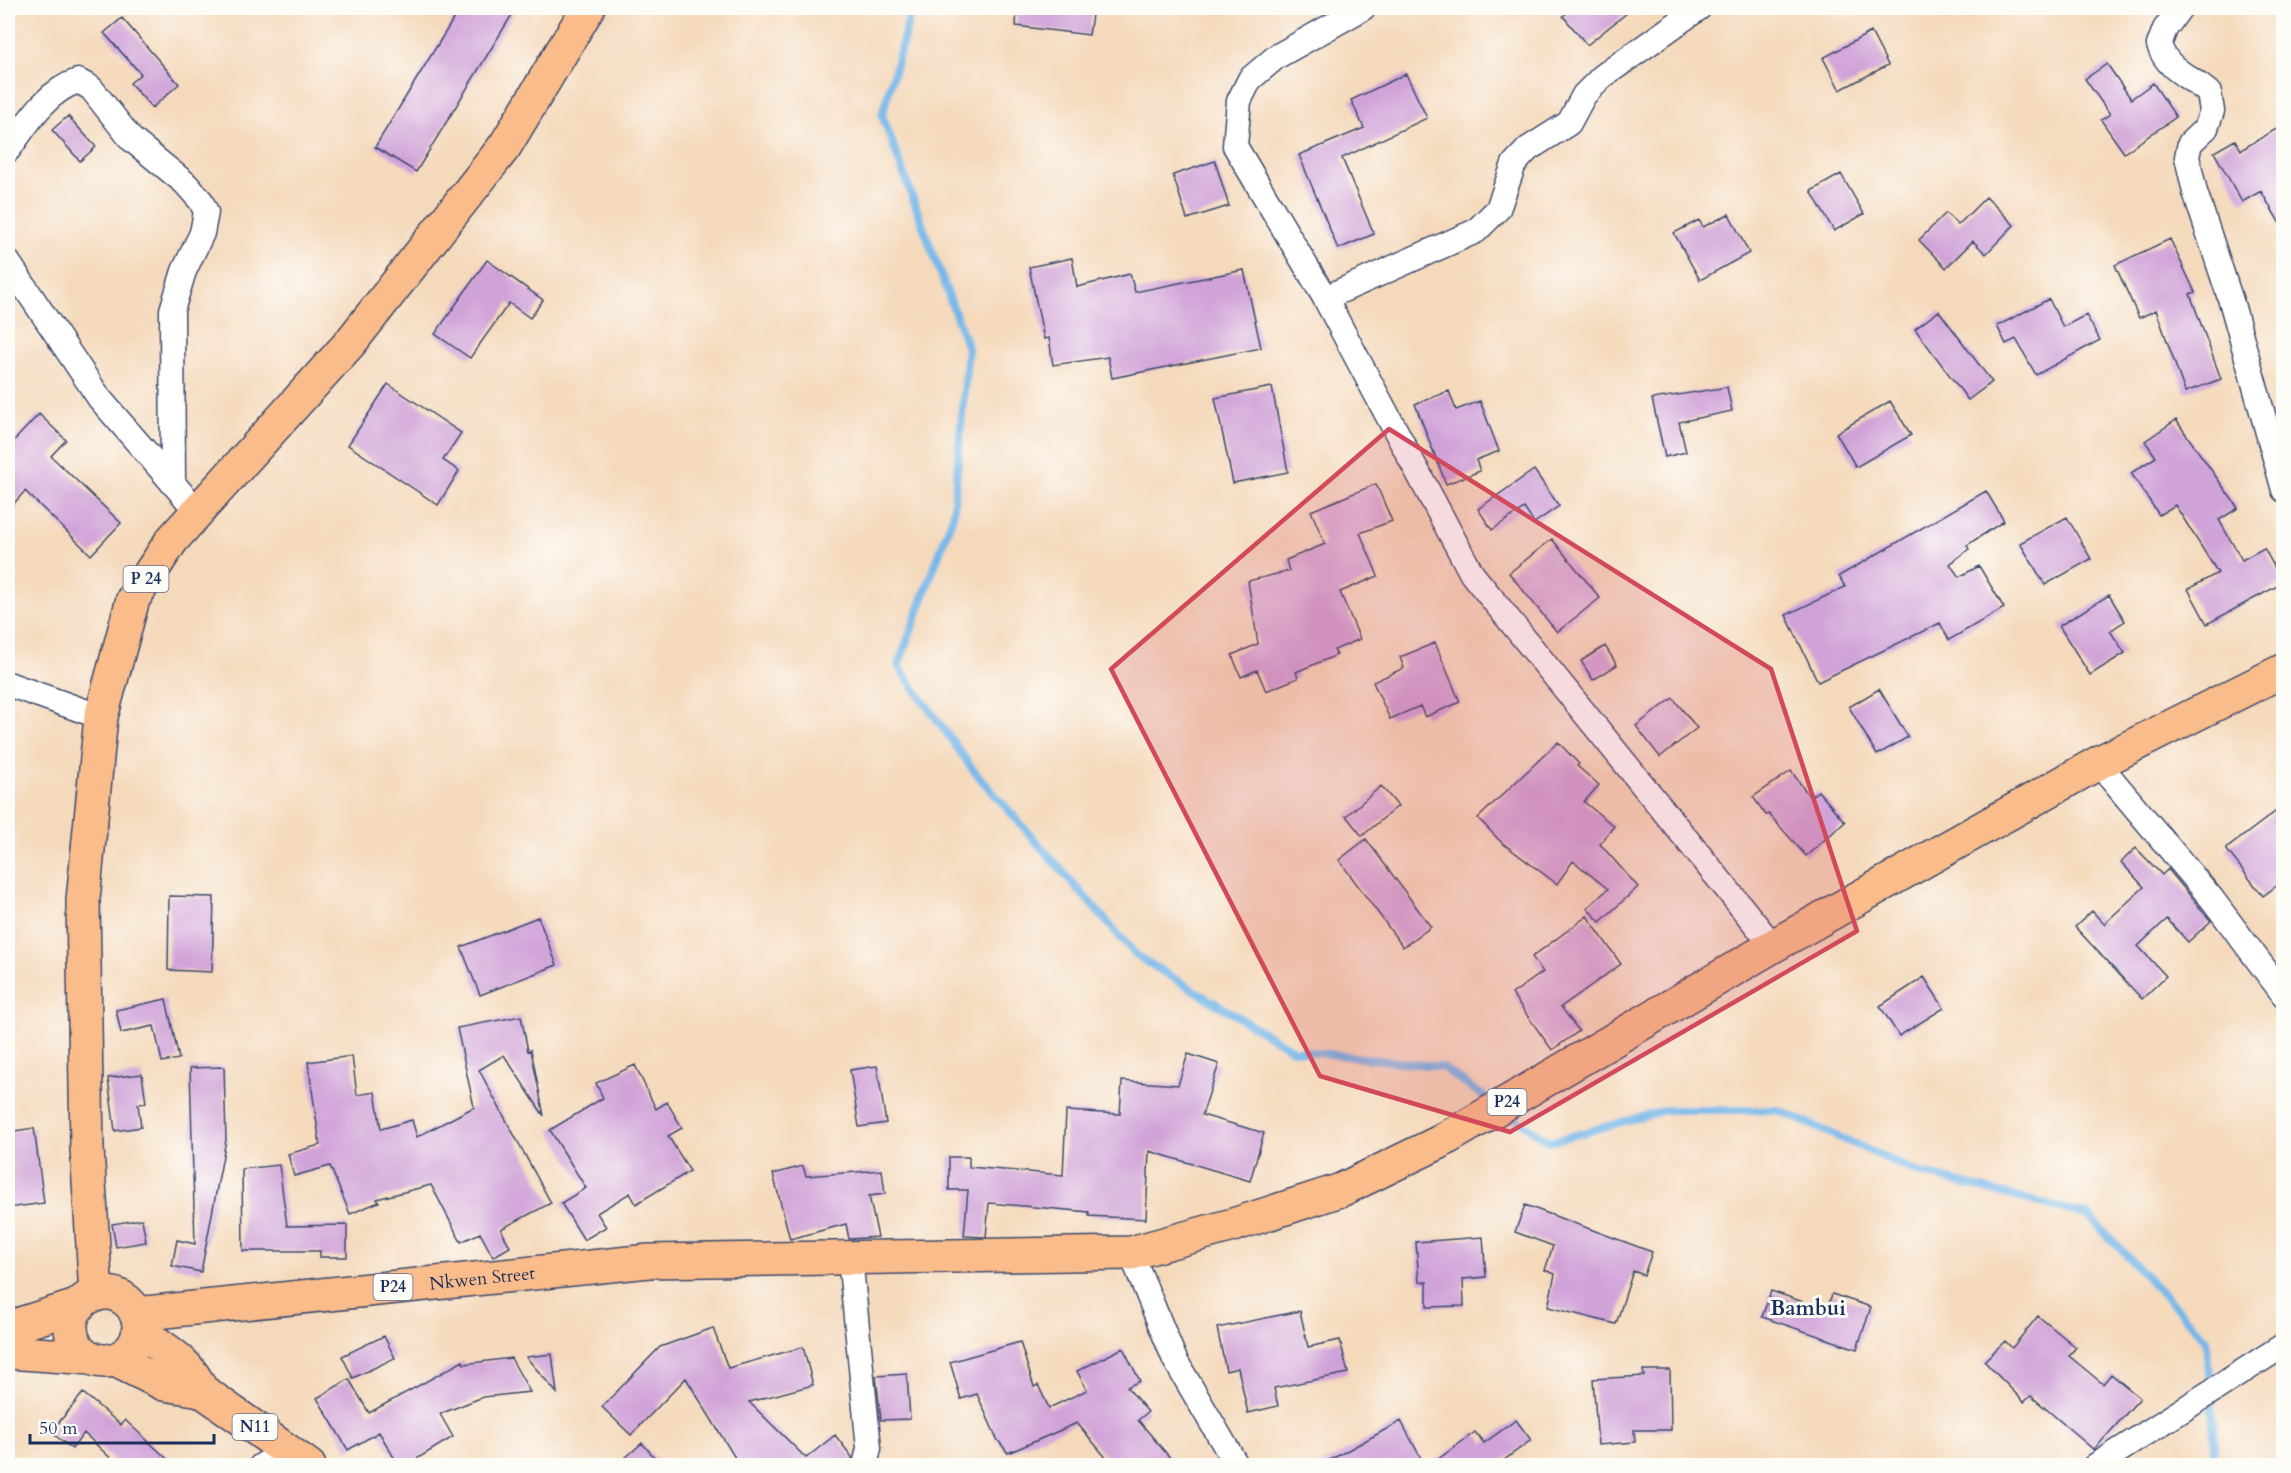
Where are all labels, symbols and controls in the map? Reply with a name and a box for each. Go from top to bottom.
road number: P 24 [124,566,168,592]
road number: P24 [1488,1089,1526,1115]
street label: Nkwen Street [428,1260,537,1296]
road number: P24 [374,1274,412,1300]
district label: Bambui [1770,1294,1846,1323]
scale bar [30,1407,214,1445]
road number: N11 [232,1414,278,1440]
text: 50 m [39,1416,78,1441]

